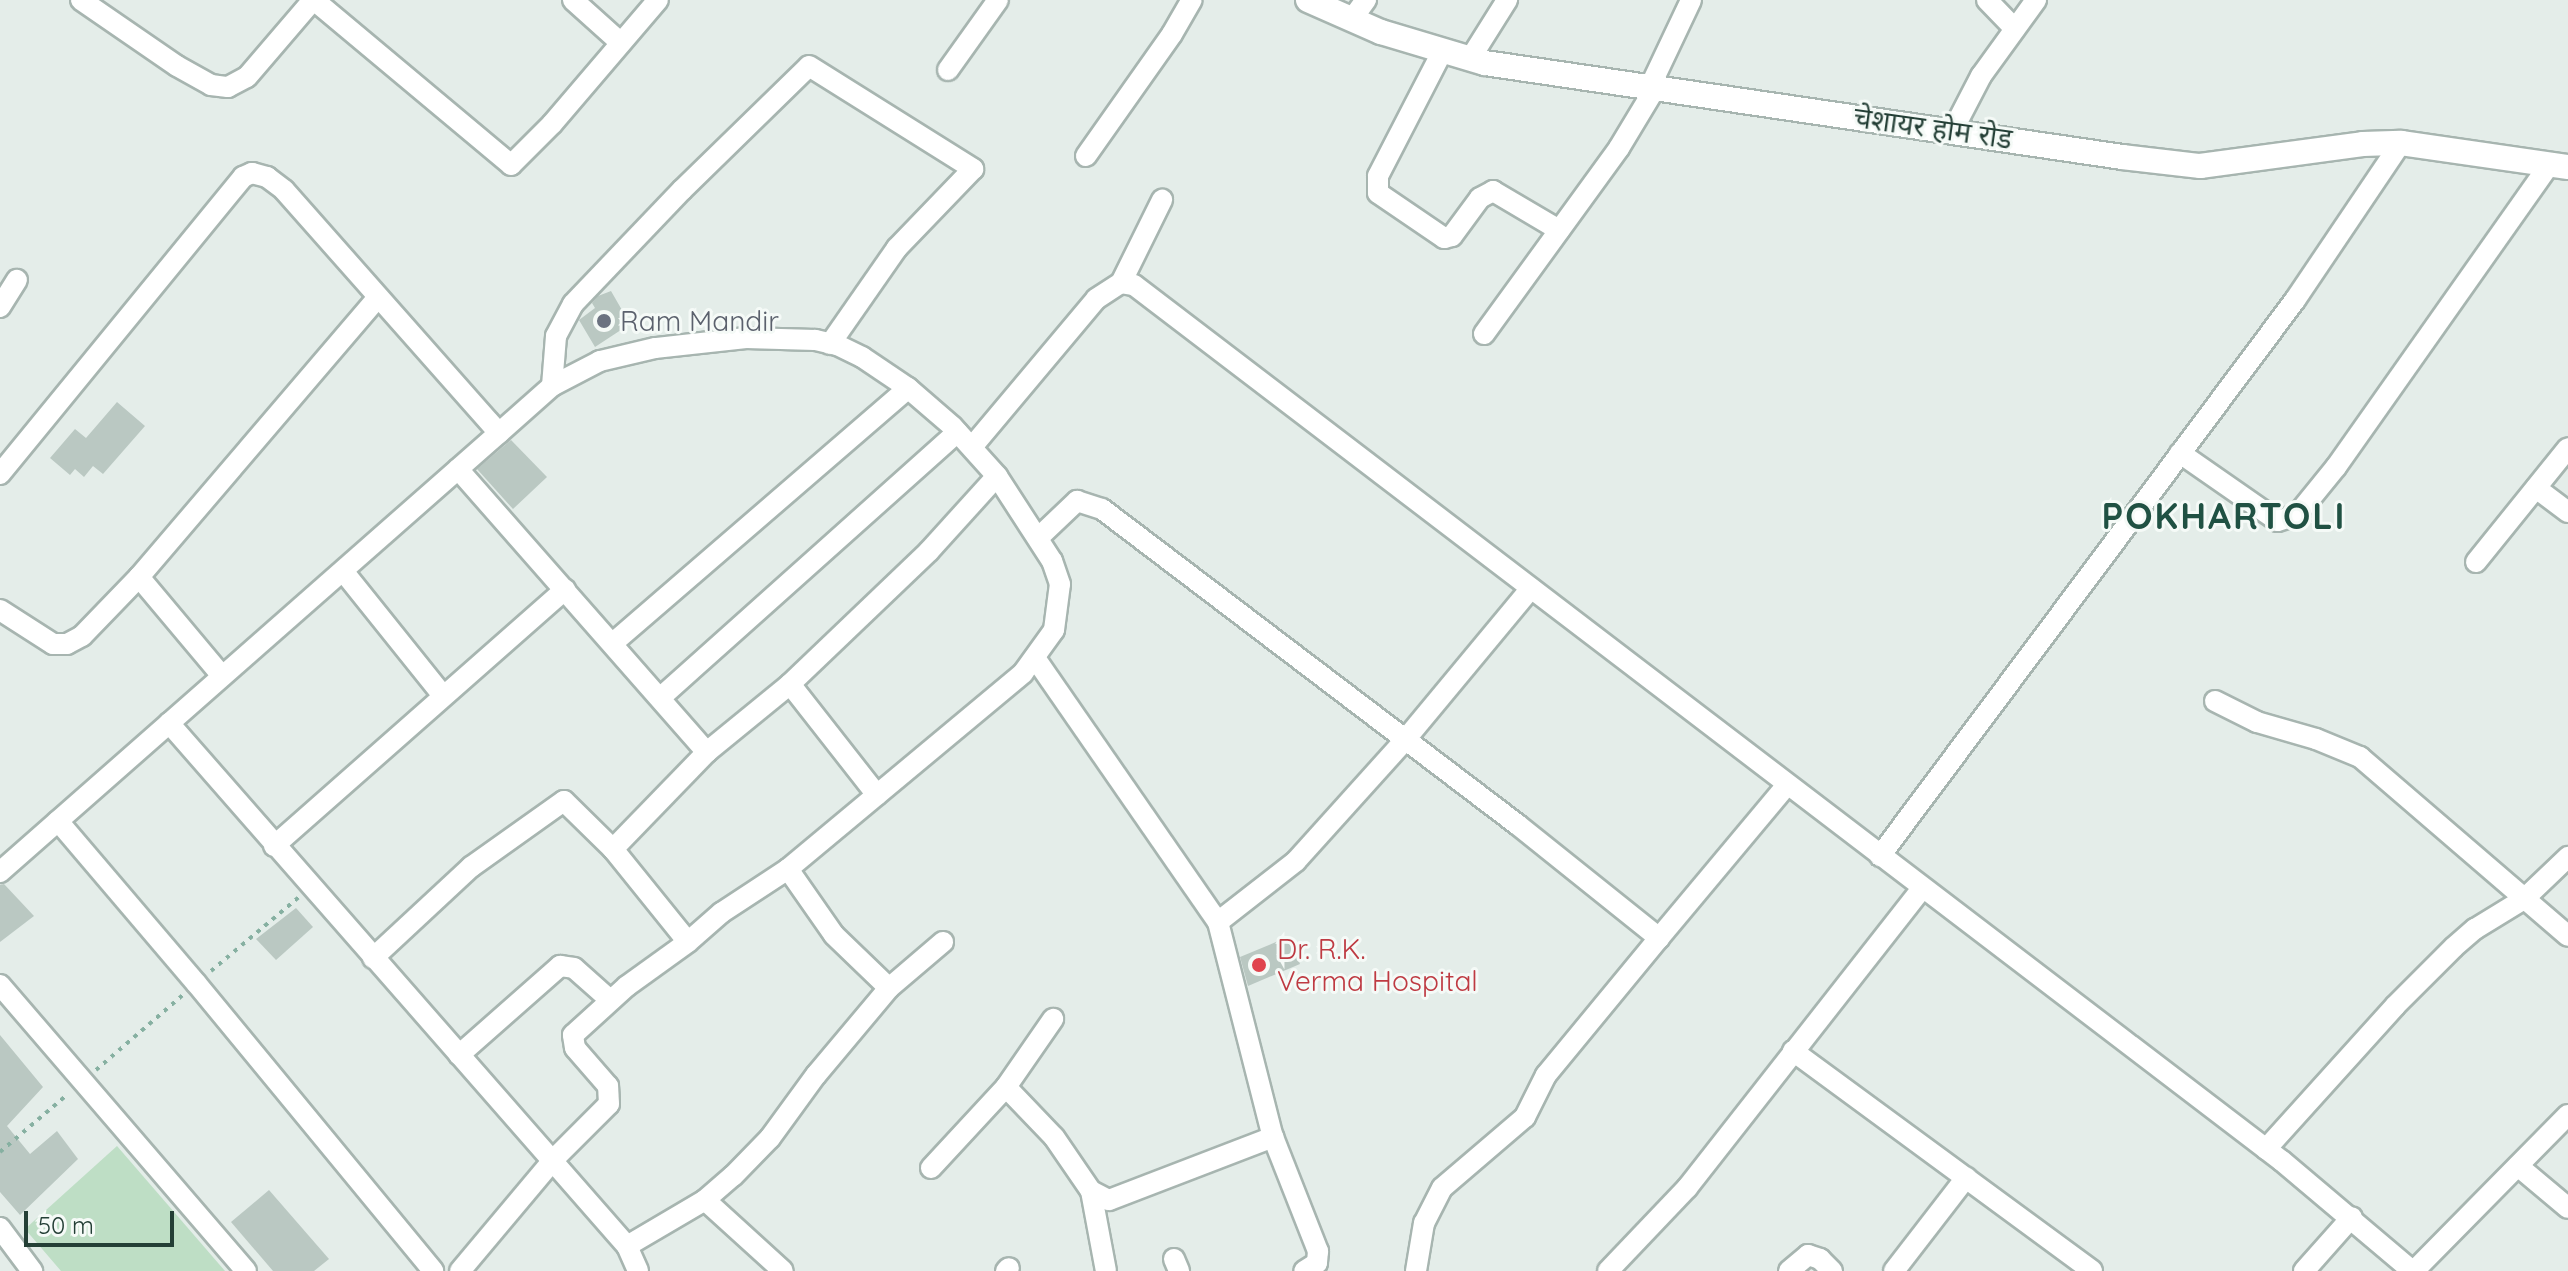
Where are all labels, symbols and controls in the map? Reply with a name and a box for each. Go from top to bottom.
street label: चेशायर होम रोड [1852,100,2014,156]
place label: Ram Mandir [620,304,779,338]
marker: Ram Mandir [595,312,613,330]
district label: POKHARTOLI [2102,494,2346,538]
place label: Dr. R.K. Verma Hospital [1277,932,1478,998]
marker: Dr. R.K. Verma Hospital [1248,954,1270,976]
scale bar [28,1195,178,1245]
text: 50 m [38,1210,94,1240]

